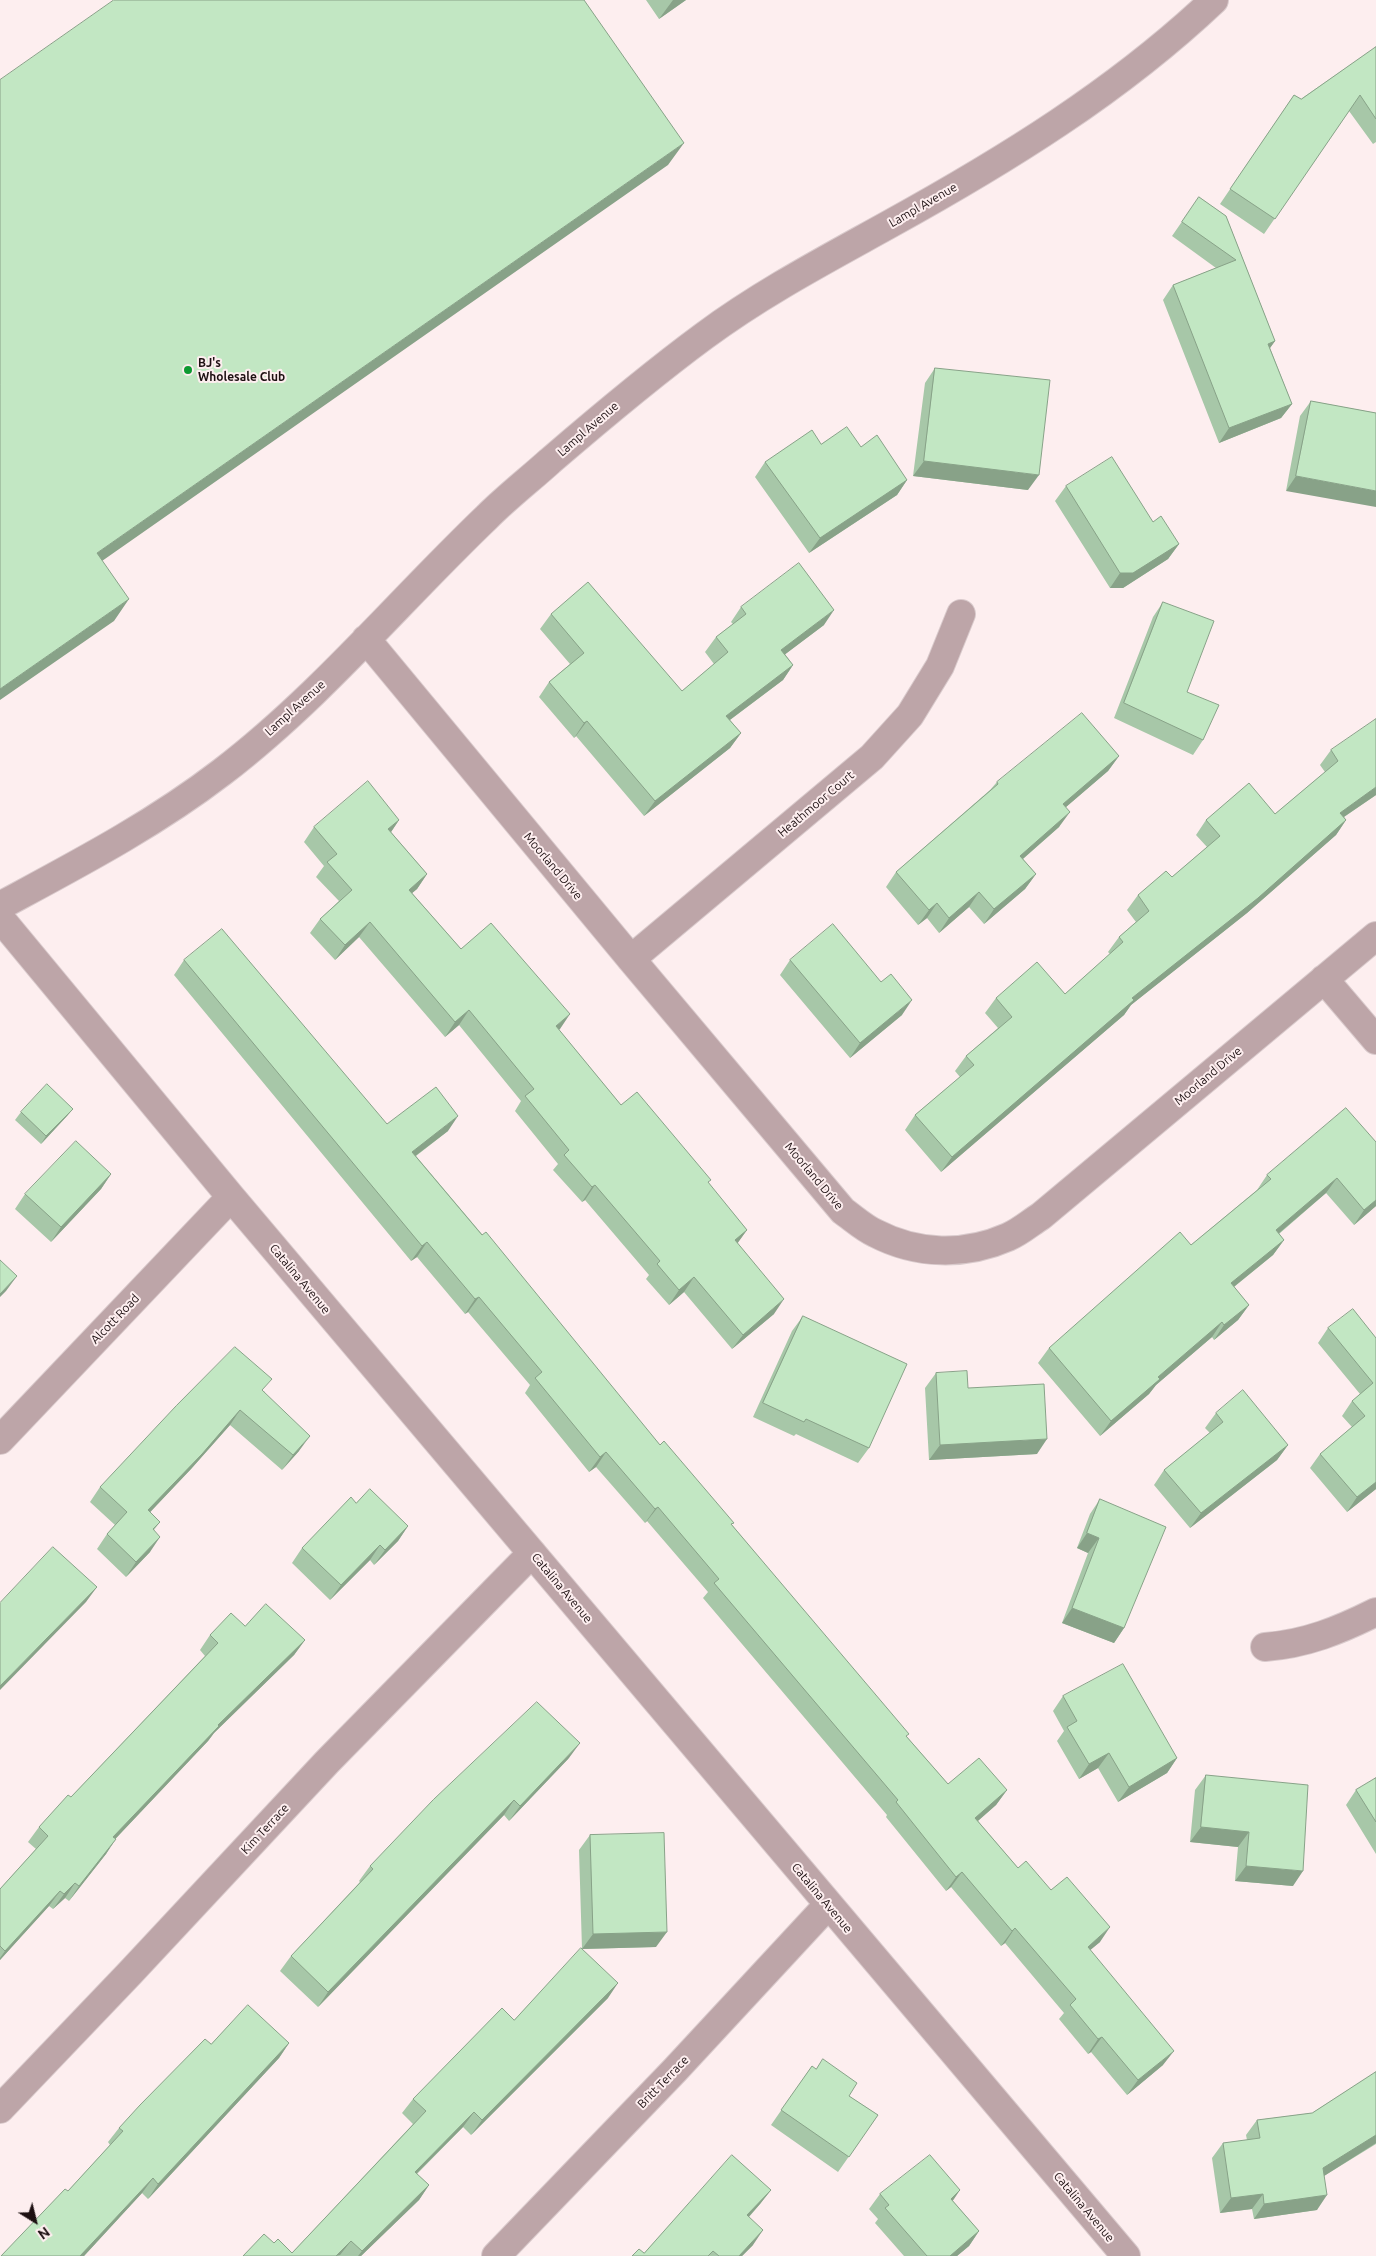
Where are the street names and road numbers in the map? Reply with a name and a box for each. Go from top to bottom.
street label: Lampl Avenue [886,180,960,230]
street label: Lampl Avenue [555,399,621,459]
street label: Lampl Avenue [262,677,328,739]
street label: Heathmoor Court [775,768,857,840]
street label: Moorland Drive [521,829,585,903]
street label: Moorland Drive [1171,1044,1245,1108]
street label: Moorland Drive [782,1139,846,1213]
street label: Catalina Avenue [267,1241,333,1317]
street label: Alcott Road [88,1291,142,1347]
street label: Catalina Avenue [529,1550,595,1626]
street label: Kim Terrace [238,1801,292,1857]
street label: Catalina Avenue [789,1860,855,1936]
street label: Britt Terrace [634,2053,692,2111]
street label: Catalina Avenue [1051,2169,1117,2245]

